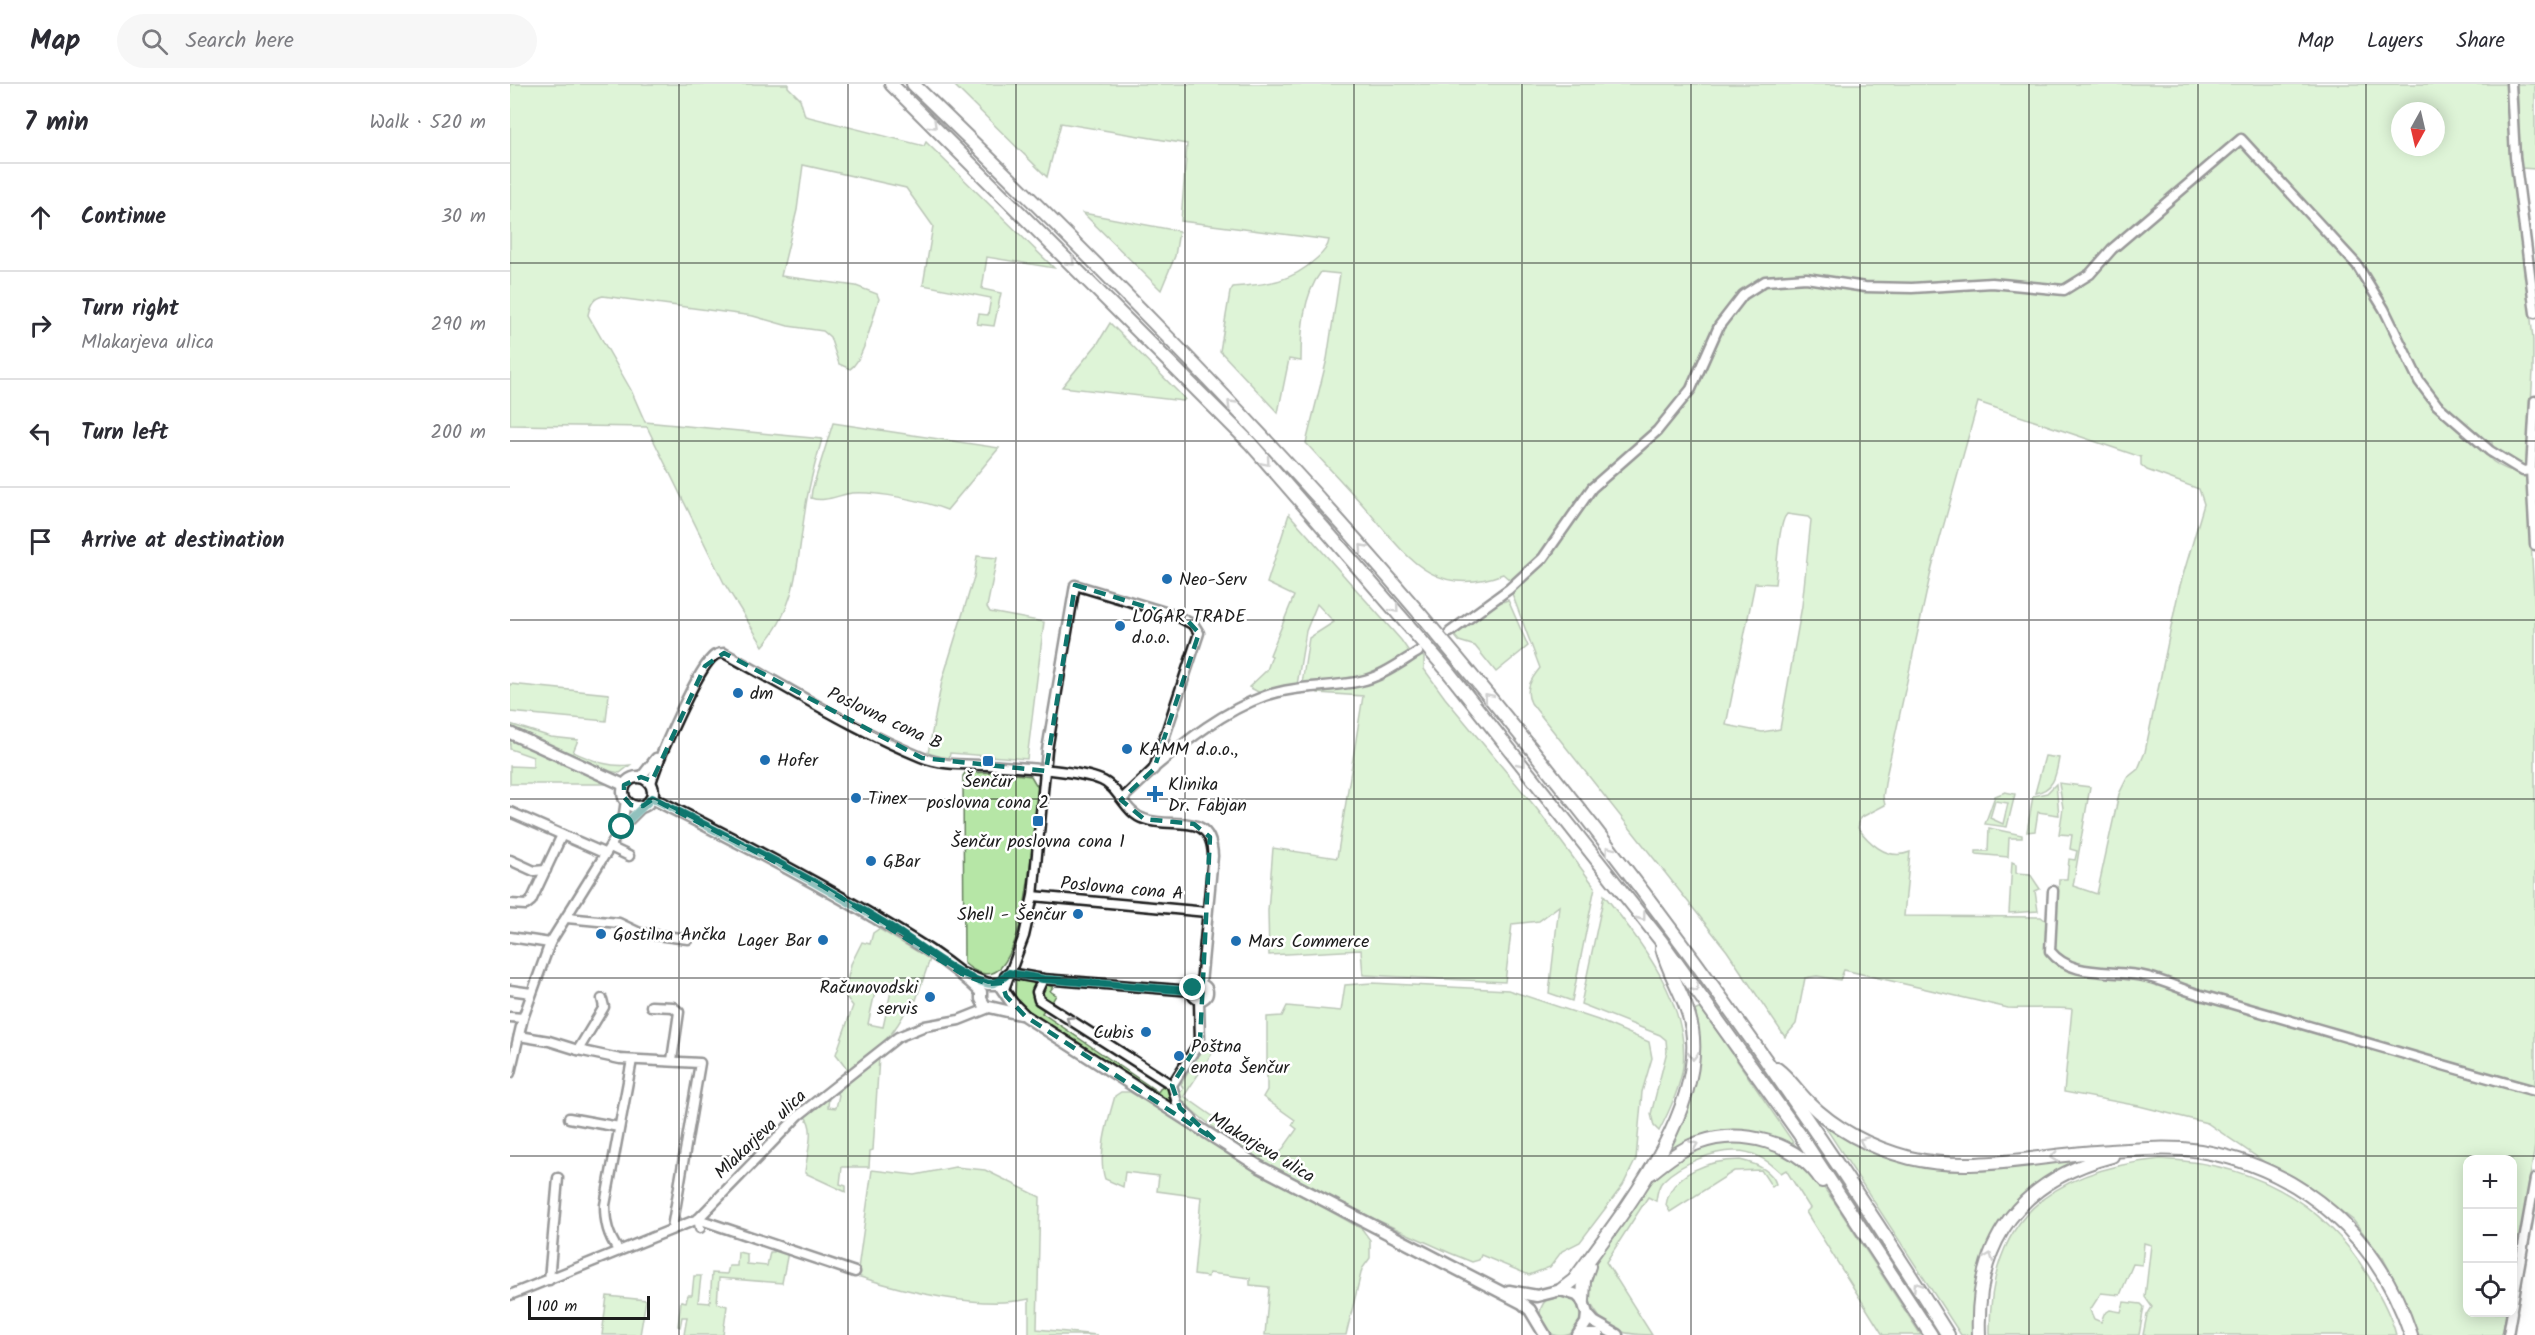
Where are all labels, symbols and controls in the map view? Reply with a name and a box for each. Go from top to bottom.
search box [117,14,537,68]
text: Map [30,19,81,64]
text: Search here [186,24,294,59]
icon: search [138,25,171,58]
text: Map [2297,25,2334,58]
text: Layers [2367,25,2423,58]
text: Share [2456,25,2505,58]
text: 7 min [24,102,89,144]
north arrow [2391,102,2445,156]
text: Walk · 520 m [370,107,486,139]
one-way arrow [926,117,937,128]
text: Continue [81,200,166,235]
icon: ahead [24,201,57,234]
text: 30 m [441,201,486,233]
one-way arrow [1064,255,1075,266]
text: Turn right [81,292,179,327]
icon: right [24,309,57,342]
text: 290 m [431,309,486,341]
text: Mlakarjeva ulica [81,327,214,359]
one-way arrow [1228,401,1239,412]
text: Turn left [81,416,168,451]
icon: left [24,417,57,450]
text: 200 m [430,417,486,449]
one-way arrow [1259,455,1270,466]
text: Arrive at destination [81,524,284,559]
icon: arrive [24,525,57,558]
one-way arrow [1359,545,1370,555]
place label: Neo-Serv [1179,566,1247,595]
marker: Neo-Serv [1160,572,1174,586]
one-way arrow [1388,602,1399,613]
place label: LOGAR TRADE d.o.o. [1132,603,1246,653]
marker: LOGAR TRADE d.o.o. [1113,619,1127,633]
place label: dm [750,680,773,709]
street label: Poslovna cona B [822,680,947,759]
marker: dm [731,686,745,700]
one-way arrow [1485,693,1496,704]
place label: KAMM d.o.o., [1139,736,1238,765]
marker: KAMM d.o.o., [1120,742,1134,756]
place label: Hofer [777,747,819,776]
marker: Hofer [758,753,772,767]
marker: Šenčur poslovna cona 2 [981,754,995,768]
one-way arrow [1514,757,1525,768]
place label: Šenčur poslovna cona 2 [926,768,1049,818]
place label: Klinika Dr. Fabjan [1168,771,1247,821]
place label: Tinex [868,785,908,814]
marker: Klinika Dr. Fabjan [1146,785,1164,803]
marker: Tinex [849,791,863,805]
route start [608,813,634,839]
marker: Šenčur poslovna cona 1 [1031,814,1045,828]
place label: Šenčur poslovna cona 1 [951,828,1125,857]
one-way arrow [1606,846,1617,857]
place label: GBar [883,848,921,877]
marker: GBar [864,854,878,868]
street label: Poslovna cona A [1059,870,1185,909]
place label: Shell - Šenčur [957,901,1067,930]
marker: Shell - Šenčur [1071,907,1085,921]
one-way arrow [1635,910,1646,921]
place label: Gostilna Ančka [613,921,726,950]
marker: Gostilna Ančka [594,927,608,941]
place label: Lager Bar [737,927,812,956]
place label: Mars Commerce [1248,928,1369,957]
marker: Lager Bar [816,933,830,947]
marker: Mars Commerce [1229,934,1243,948]
place label: Računovodski servis [819,974,919,1024]
route end [1179,974,1205,1000]
one-way arrow [1688,982,1699,993]
marker: Računovodski servis [923,990,937,1004]
one-way arrow [1066,1016,1077,1027]
place label: Cubis [1093,1019,1134,1048]
marker: Cubis [1139,1025,1153,1039]
place label: Poštna enota Šenčur [1191,1033,1290,1083]
marker: Poštna enota Šenčur [1172,1049,1186,1063]
one-way arrow [1686,1052,1699,1061]
street label: Mlakarjeva ulica [708,1083,814,1187]
street label: Mlakarjeva ulica [1202,1105,1320,1192]
one-way arrow [1858,1136,1869,1148]
one-way arrow [1688,1140,1699,1152]
one-way arrow [2050,1150,2059,1163]
map controls [2463,1155,2517,1317]
button: + [2463,1155,2517,1209]
button: − [2463,1209,2517,1263]
one-way arrow [1982,1252,1994,1263]
button: locate [2463,1263,2517,1317]
one-way arrow [1913,1282,1924,1293]
scale bar [528,1293,650,1320]
text: 100 m [537,1294,577,1319]

